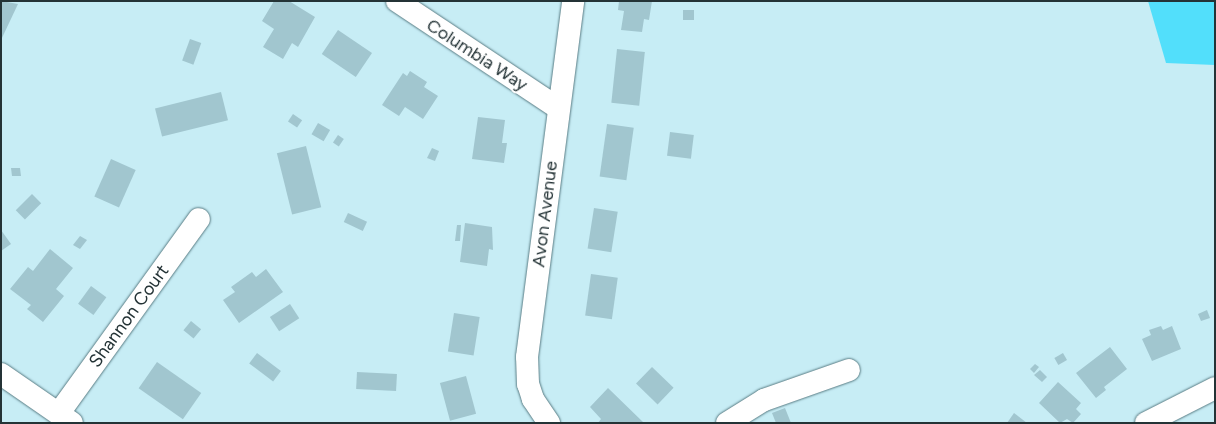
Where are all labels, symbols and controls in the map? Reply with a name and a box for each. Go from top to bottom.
street label: Columbia Way [422,14,532,96]
street label: Avon Avenue [528,160,562,268]
street label: Shannon Court [85,260,173,372]

